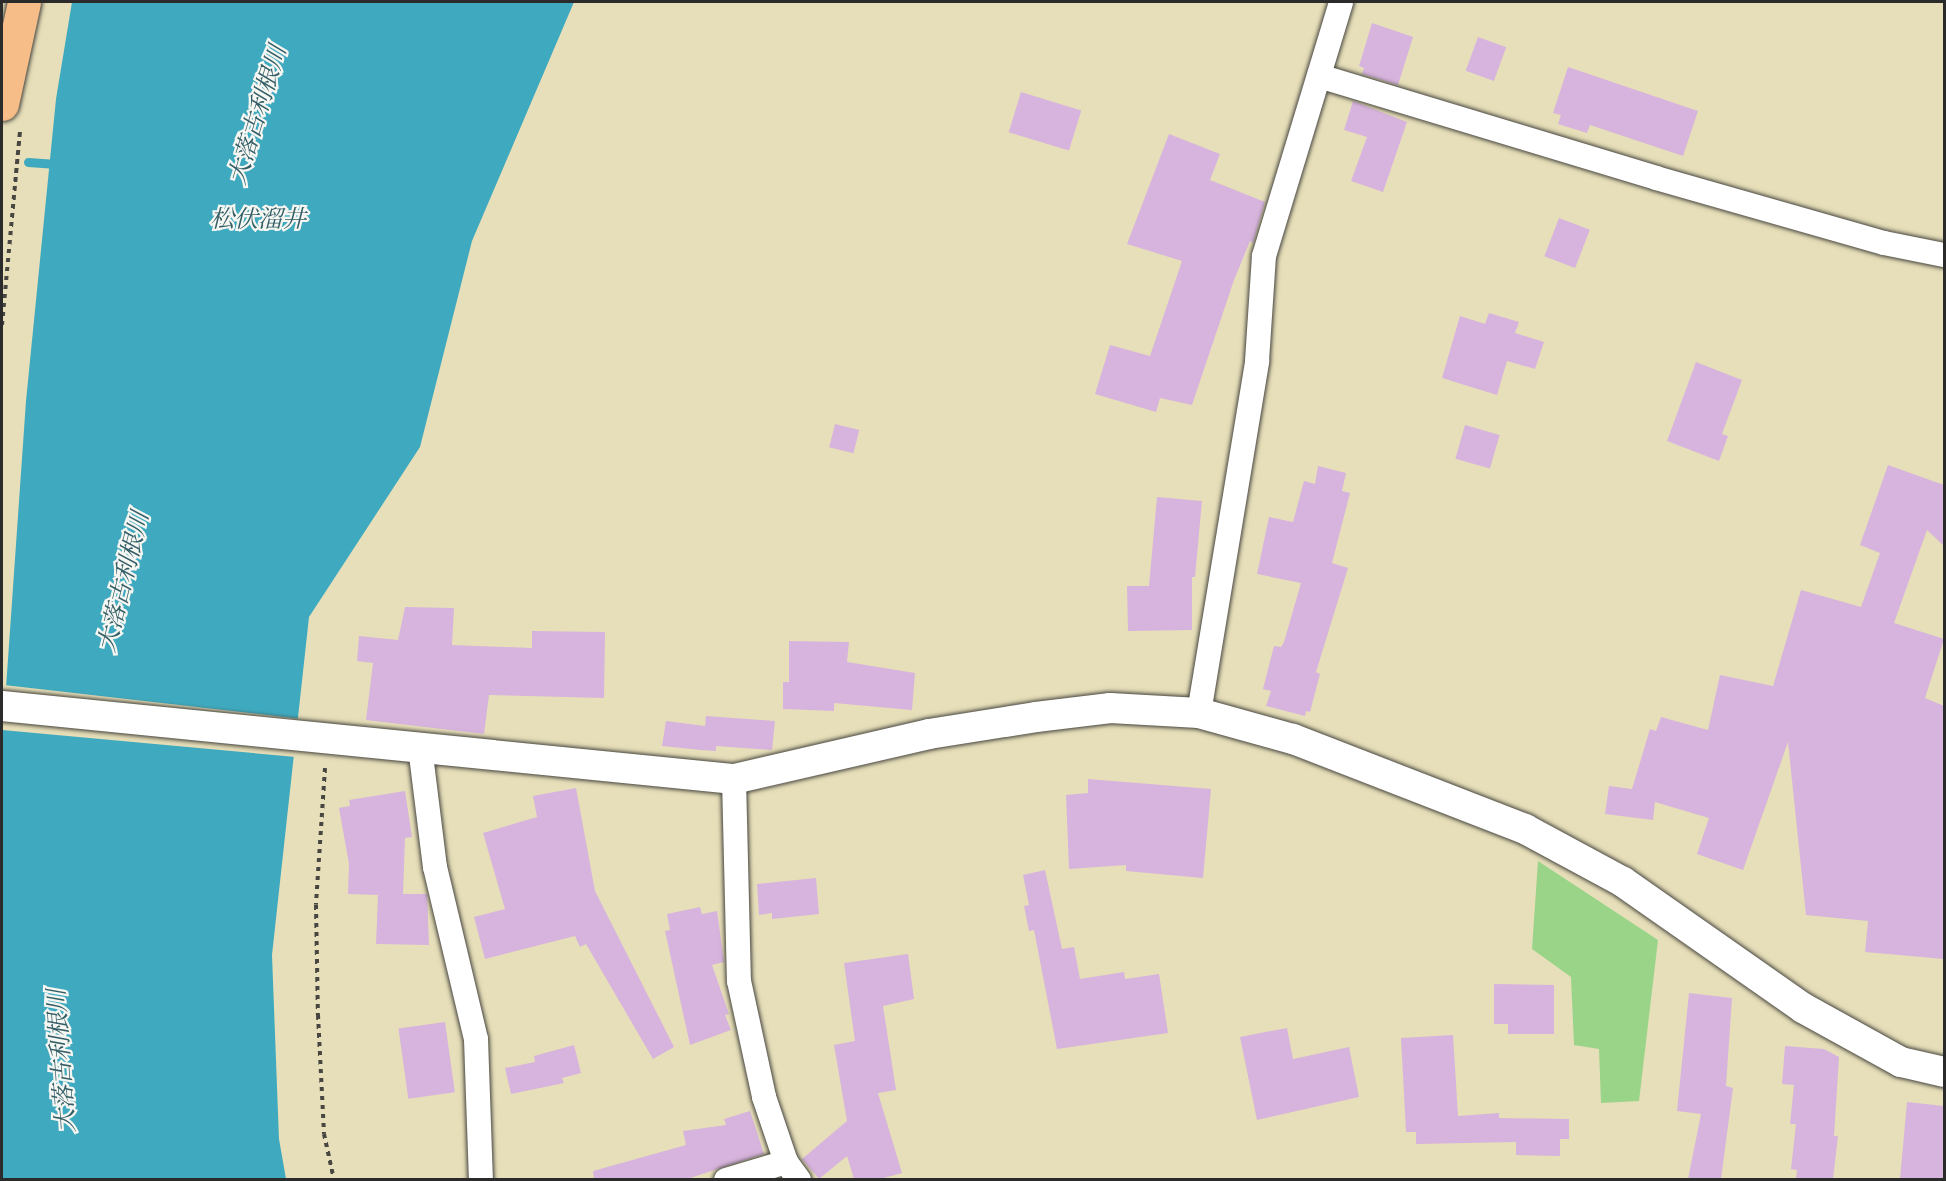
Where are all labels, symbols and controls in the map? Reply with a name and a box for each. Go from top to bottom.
water label: 大落古利根川 [223,42,293,188]
water label: 松伏溜井 [210,206,306,234]
water label: 大落古利根川 [93,509,155,655]
water label: 大落古利根川 [43,988,81,1134]

